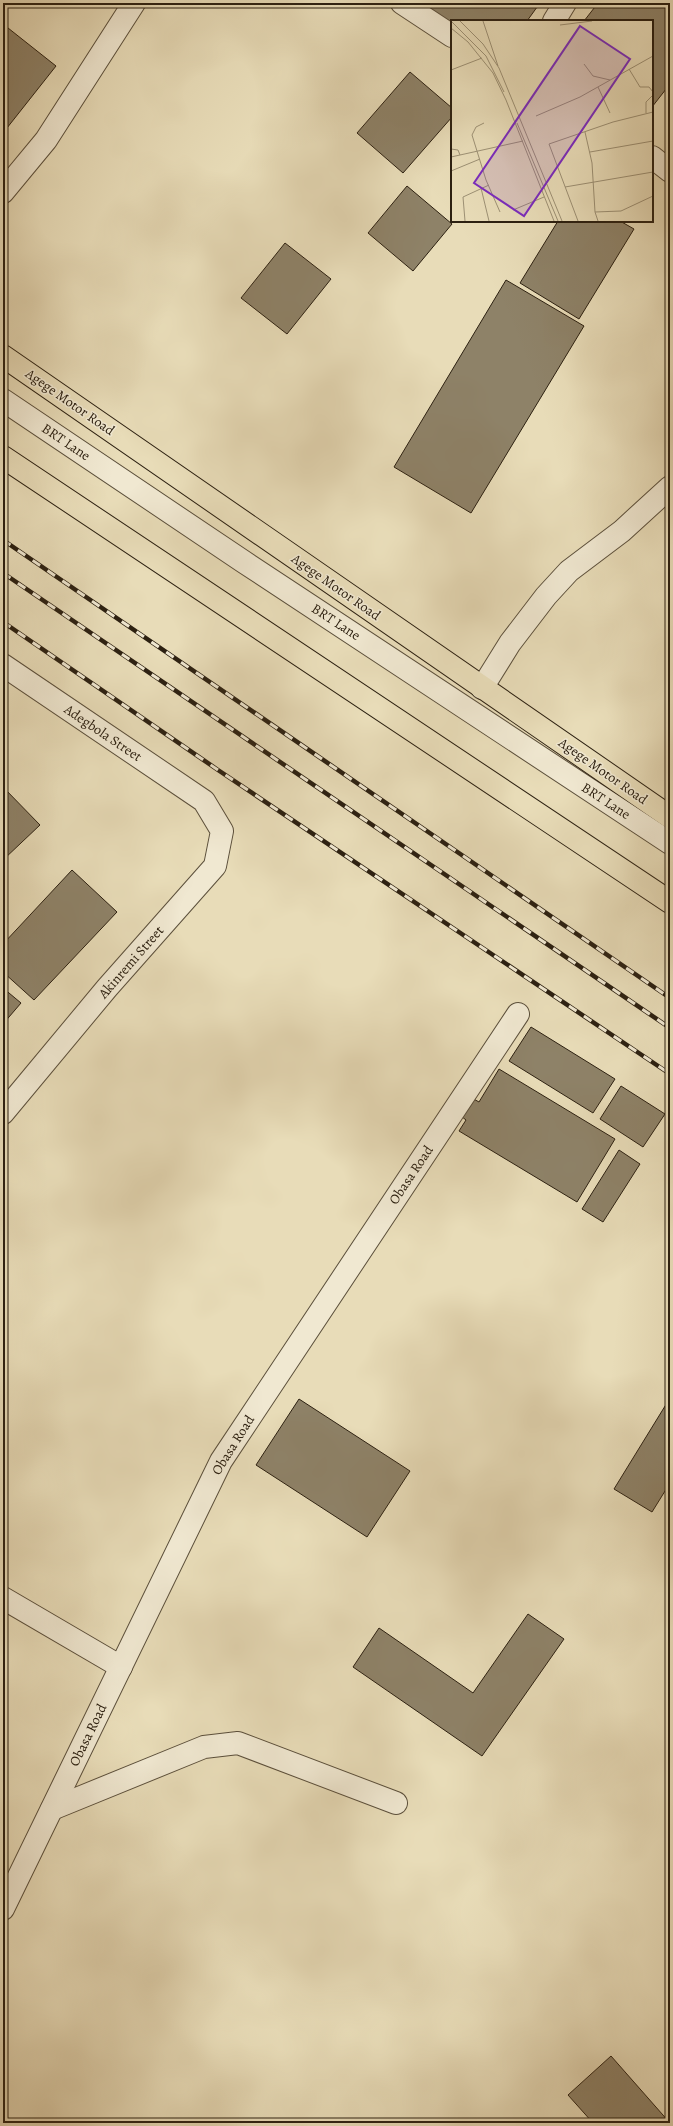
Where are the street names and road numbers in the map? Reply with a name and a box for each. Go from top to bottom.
street label: Agege Motor Road [21,364,119,440]
street label: BRT Lane [38,419,94,465]
street label: Agege Motor Road [287,549,385,625]
street label: BRT Lane [308,599,364,645]
street label: Adegbola Street [60,699,146,766]
street label: Agege Motor Road [554,733,652,809]
street label: BRT Lane [578,778,634,824]
street label: Akinremi Street [93,921,168,1003]
street label: Obasa Road [384,1141,438,1208]
street label: Obasa Road [207,1411,259,1479]
street label: Obasa Road [65,1700,112,1769]

